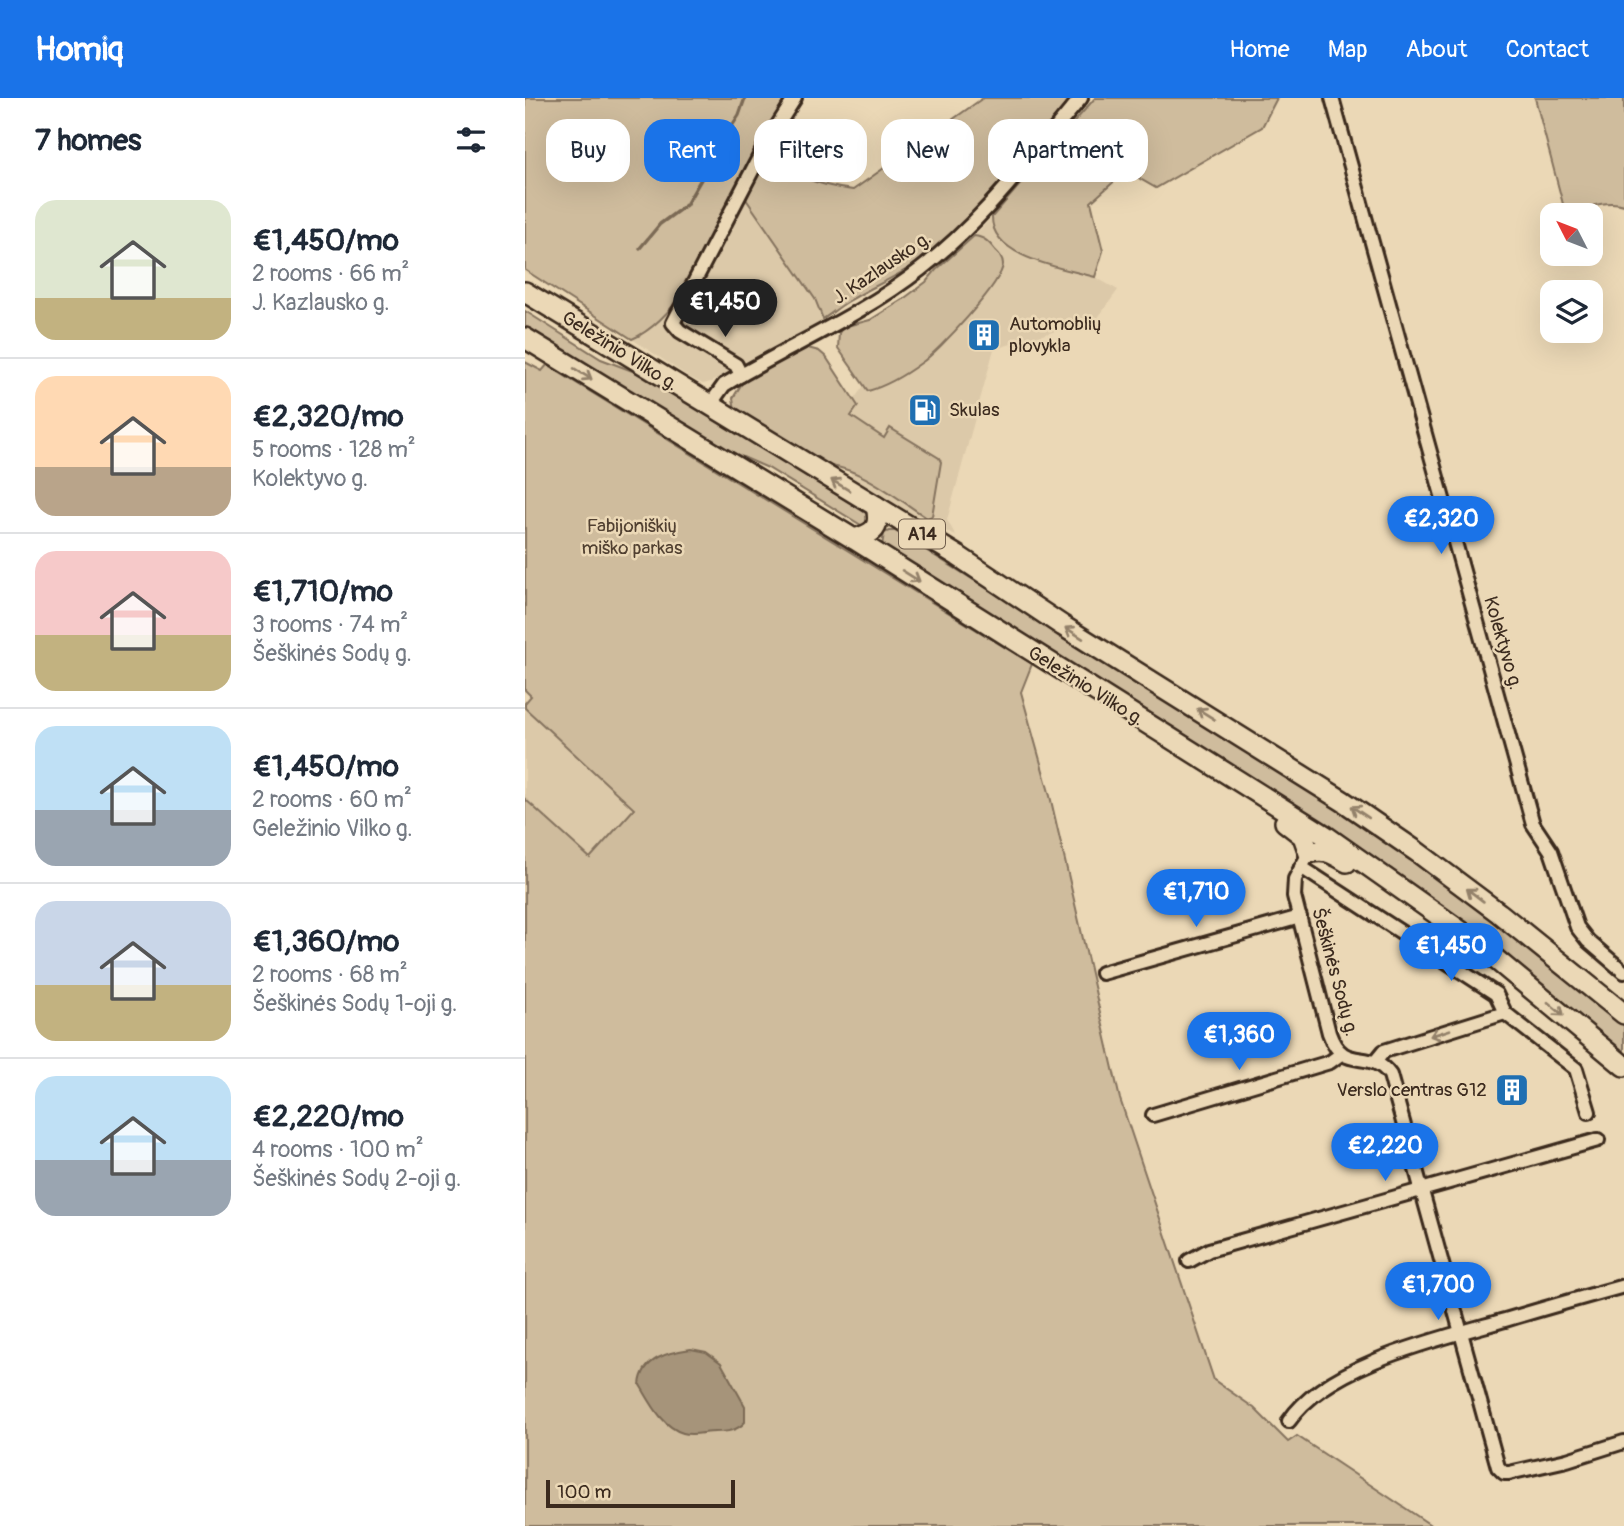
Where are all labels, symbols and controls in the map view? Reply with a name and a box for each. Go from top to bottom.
text: Homiq [35,29,123,70]
text: Home [1229,35,1290,64]
text: Map [1328,35,1368,64]
text: About [1406,35,1468,64]
text: Contact [1506,35,1589,64]
chip: Buy [546,119,630,182]
chip: Rent [644,119,740,182]
chip: Filters [754,119,867,182]
chip: New [881,119,974,182]
chip: Apartment [988,119,1148,182]
icon: filters [452,121,490,159]
text: 7 homes [35,122,142,159]
north arrow [1540,203,1603,266]
map controls [1540,203,1603,343]
text: €1,450/mo [252,222,399,259]
street label: J. Kazlausko g. [828,226,936,310]
icon: home [91,228,175,312]
text: 2 rooms · 66 m² [252,259,409,288]
pin: €1,450 [668,280,782,339]
button: layers [1540,280,1603,343]
text: €1,450 [689,287,761,316]
text: J. Kazlausko g. [252,288,390,317]
street label: Geležinio Vilko g. [557,306,683,396]
place label: Automoblių plovykla [1009,312,1102,358]
building icon: Automoblių plovykla [965,316,1003,354]
one-way arrow [573,367,593,381]
fuel station icon: Skulas [906,391,944,429]
text: €2,320/mo [252,398,404,435]
place label: Skulas [949,398,1000,422]
icon: home [91,404,175,488]
text: 5 rooms · 128 m² [252,435,416,464]
text: Kolektyvo g. [252,464,368,493]
one-way arrow [831,477,851,491]
pin: €2,320 [1384,496,1498,556]
text: €2,320 [1403,504,1479,533]
park label: Fabijoniškių miško parkas [582,514,683,560]
road number: A14 [899,520,945,548]
one-way arrow [901,569,921,583]
text: €1,710/mo [252,573,393,610]
icon: home [91,579,175,663]
street label: Kolektyvo g. [1478,594,1528,692]
text: 3 rooms · 74 m² [252,610,408,639]
one-way arrow [1065,625,1084,640]
text: Šeškinės Sodų g. [252,639,412,668]
street label: Geležinio Vilko g. [1023,641,1149,731]
one-way arrow [1196,706,1216,720]
text: €1,450/mo [252,748,399,785]
icon: home [91,754,175,838]
text: 2 rooms · 60 m² [252,785,412,814]
one-way arrow [1351,805,1370,819]
text: Geležinio Vilko g. [252,814,413,843]
pin: €1,710 [1139,870,1253,929]
text: €1,710 [1163,877,1229,906]
one-way arrow [1466,888,1485,903]
street label: Šeškinės Sodų g. [1306,905,1364,1039]
text: €1,360/mo [252,923,399,960]
pin: €1,450 [1394,924,1508,983]
icon: home [91,929,175,1013]
text: €1,450 [1415,931,1487,960]
text: 2 rooms · 68 m² [252,960,408,989]
text: Šeškinės Sodų 1-oji g. [252,989,457,1018]
one-way arrow [1547,1001,1565,1017]
pin: €1,360 [1182,1012,1296,1072]
text: €1,360 [1203,1020,1275,1049]
one-way arrow [1429,1027,1451,1040]
building icon: Verslo centras G12 [1493,1071,1531,1109]
place label: Verslo centras G12 [1336,1078,1487,1102]
text: €2,220/mo [252,1098,404,1135]
icon: home [91,1104,175,1188]
pin: €2,220 [1328,1124,1442,1183]
text: €2,220 [1347,1131,1423,1160]
text: 4 rooms · 100 m² [252,1135,424,1164]
text: Šeškinės Sodų 2-oji g. [252,1164,461,1193]
pin: €1,700 [1381,1262,1495,1322]
text: €1,700 [1401,1270,1475,1299]
scale bar [546,1477,735,1509]
text: 100 m [557,1480,611,1504]

